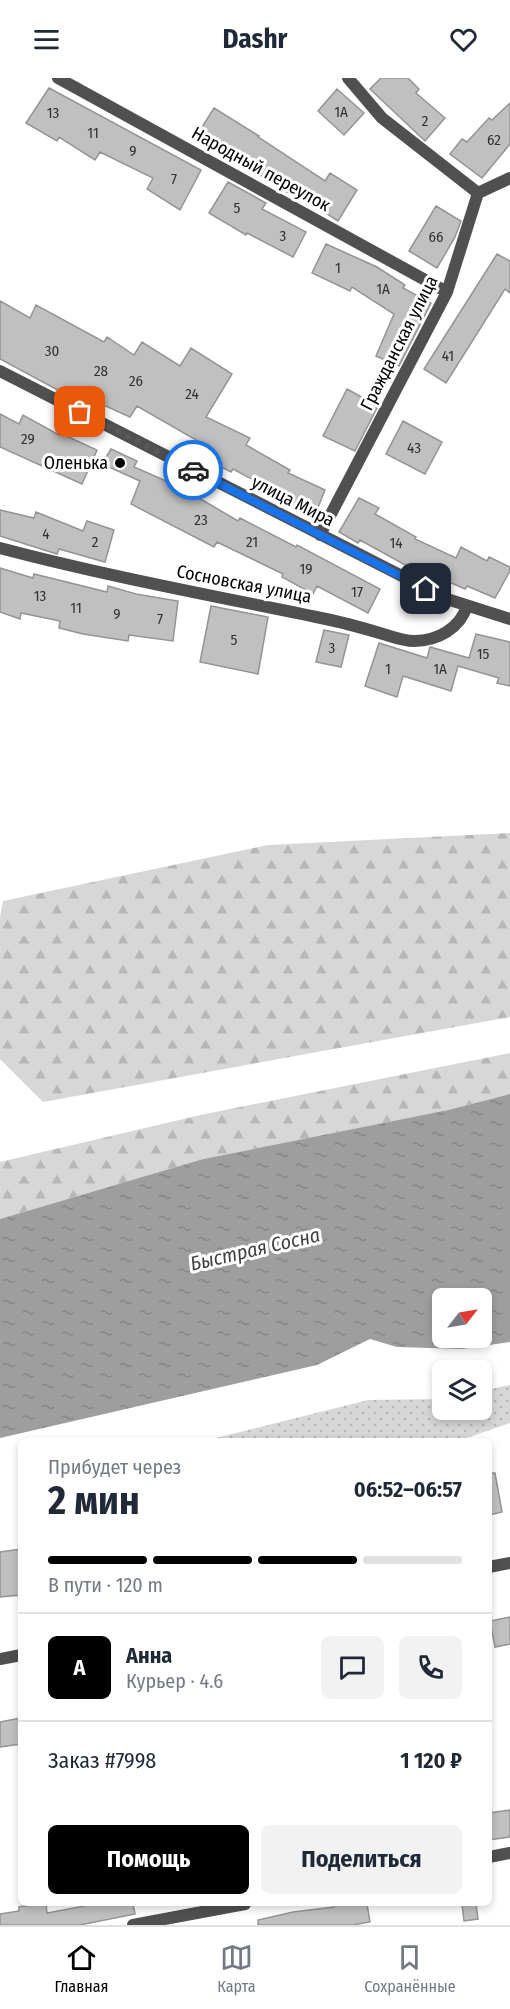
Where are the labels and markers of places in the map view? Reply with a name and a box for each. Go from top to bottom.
pin [54,386,105,437]
place label: Оленька [44,452,108,474]
marker: Оленька [113,456,127,470]
pin [400,563,451,614]

